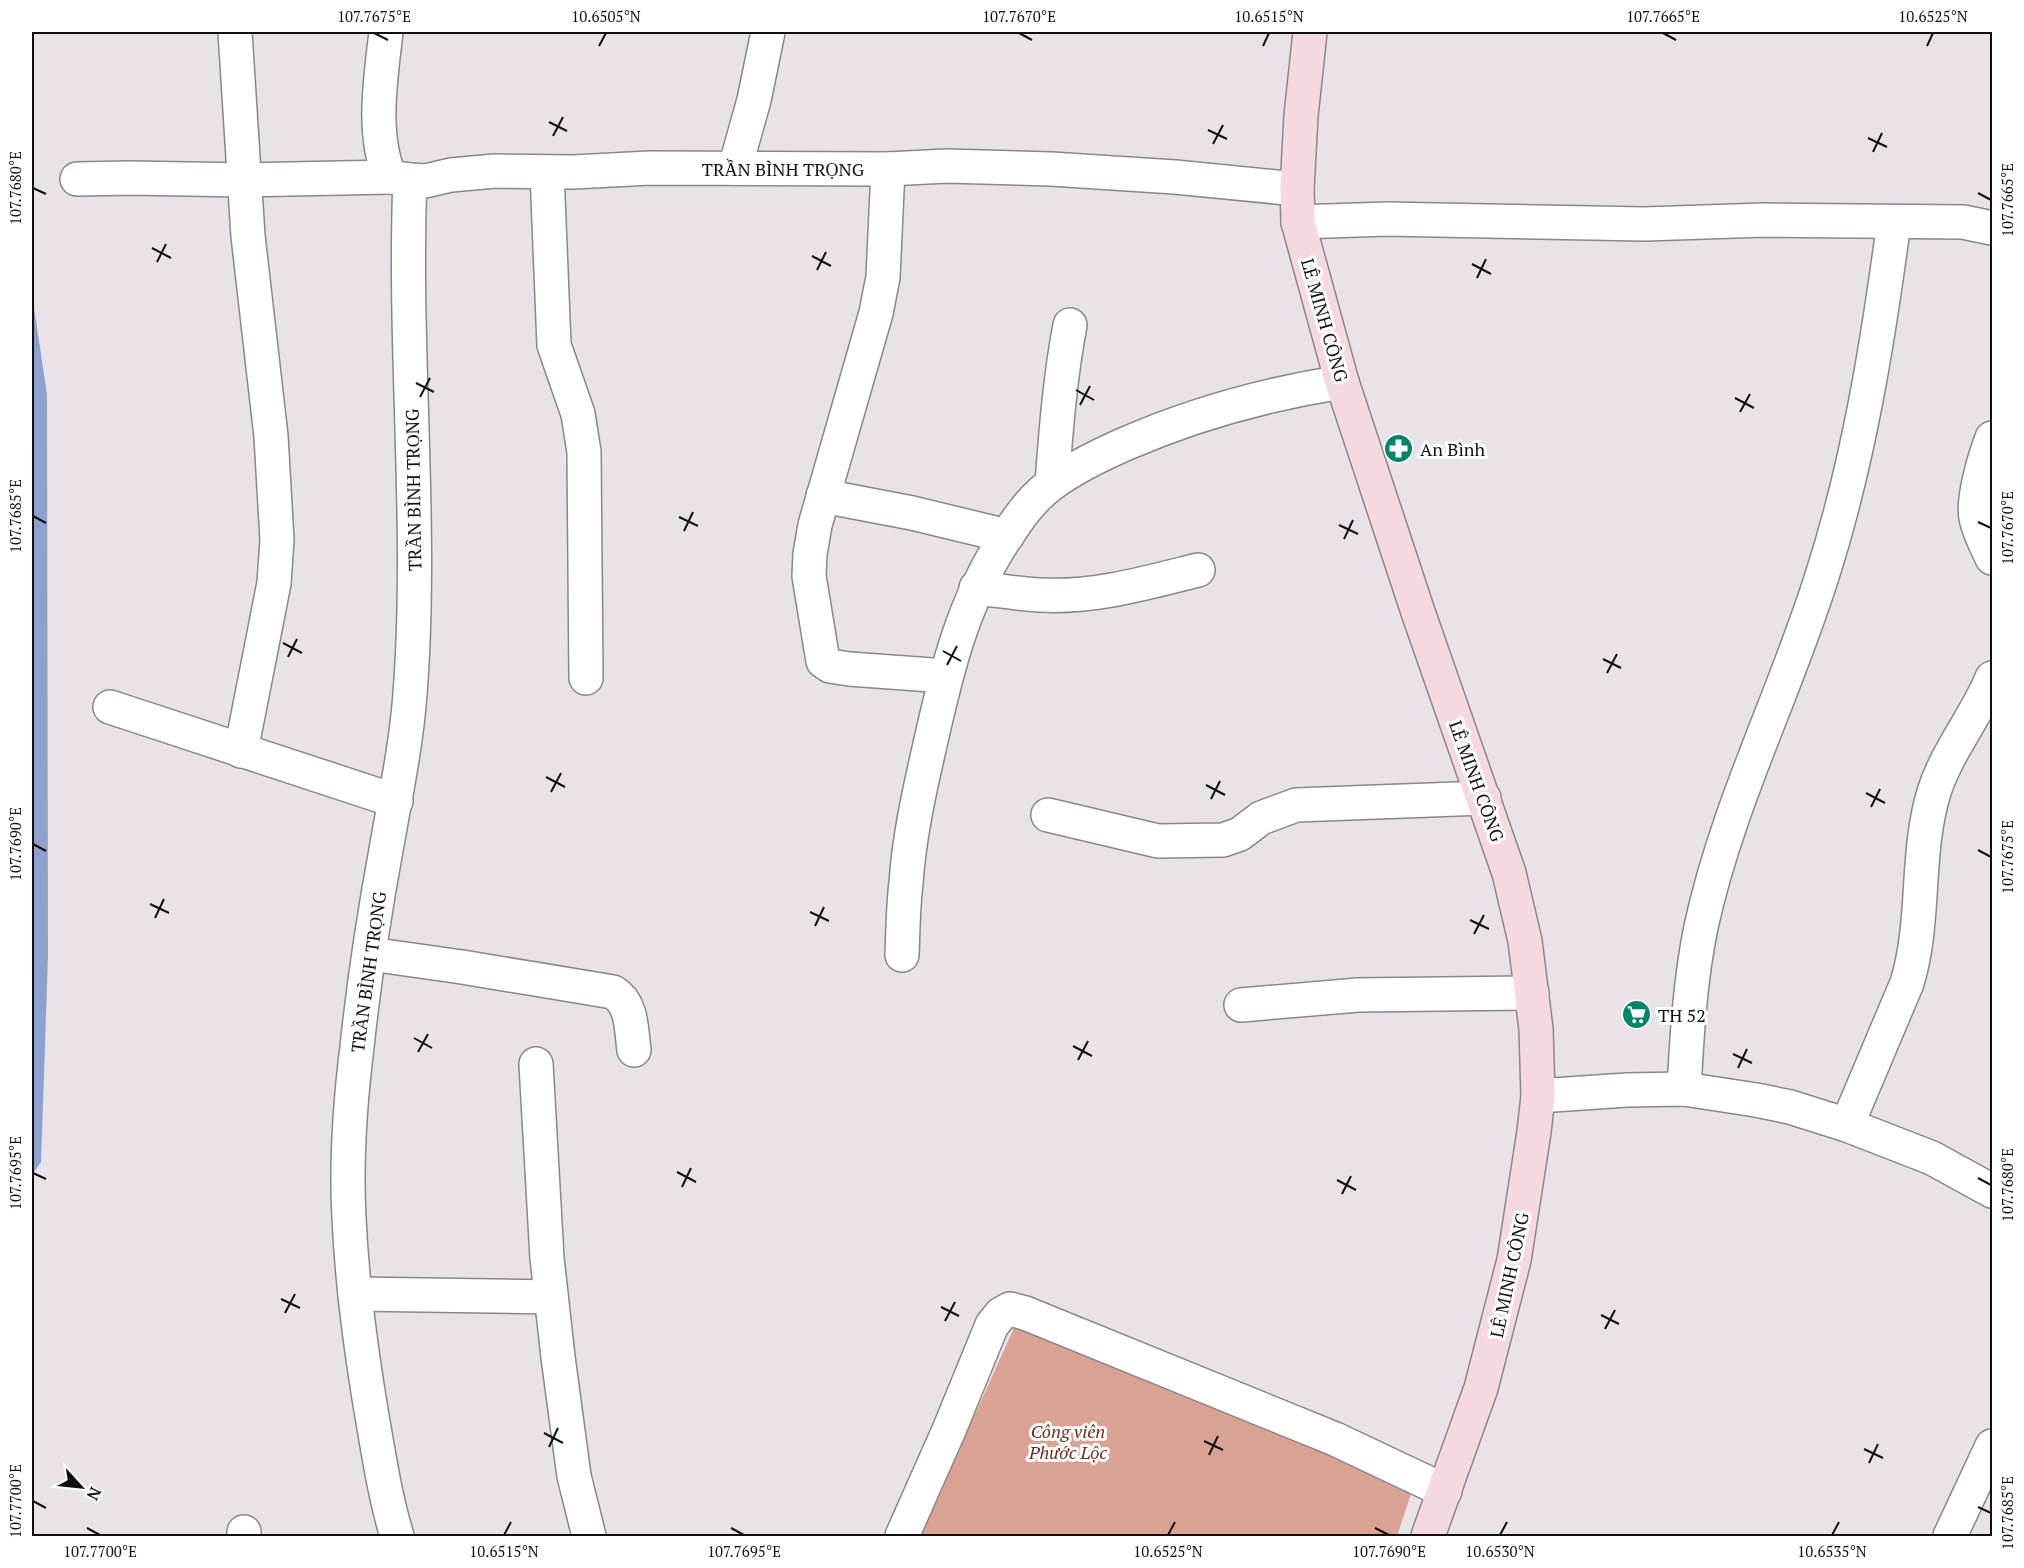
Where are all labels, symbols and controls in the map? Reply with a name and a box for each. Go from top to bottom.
text: 107.7675°E [337,6,411,26]
text: 10.6505°N [571,6,641,26]
text: 107.7670°E [982,6,1056,26]
text: 10.6515°N [1234,6,1304,26]
text: 107.7665°E [1626,6,1700,26]
text: 10.6525°N [1898,6,1968,26]
text: 107.7680°E [5,151,25,225]
street label: TRẦN BÌNH TRỌNG [702,157,865,181]
text: 107.7665°E [1997,163,2017,237]
street label: LÊ MINH CÔNG [1296,255,1354,385]
street label: TRẦN BÌNH TRỌNG [400,408,426,571]
pharmacy icon: An Bình [1383,433,1415,465]
place label: An Bình [1420,437,1486,461]
text: 107.7685°E [5,479,25,553]
text: 107.7670°E [1997,491,2017,565]
street label: LÊ MINH CÔNG [1444,717,1510,846]
text: 107.7690°E [5,807,25,881]
text: 107.7675°E [1997,820,2017,894]
street label: TRẦN BÌNH TRỌNG [345,889,391,1054]
supermarket icon: TH 52 [1621,999,1653,1031]
place label: TH 52 [1658,1003,1706,1027]
text: 107.7695°E [5,1136,25,1210]
text: 107.7680°E [1997,1148,2017,1222]
street label: LÊ MINH CÔNG [1484,1210,1534,1340]
park label: Công viên Phước Lộc [1028,1419,1107,1464]
north arrow [51,1457,111,1517]
text: 107.7700°E [5,1464,25,1538]
text: 107.7685°E [1997,1476,2017,1550]
text: N [82,1483,107,1504]
text: 107.7700°E [63,1541,137,1561]
text: 10.6515°N [469,1541,539,1561]
text: 107.7695°E [707,1541,781,1561]
text: 10.6525°N [1133,1541,1203,1561]
text: 107.7690°E [1352,1541,1426,1561]
text: 10.6530°N [1465,1541,1535,1561]
text: 10.6535°N [1797,1541,1867,1561]

